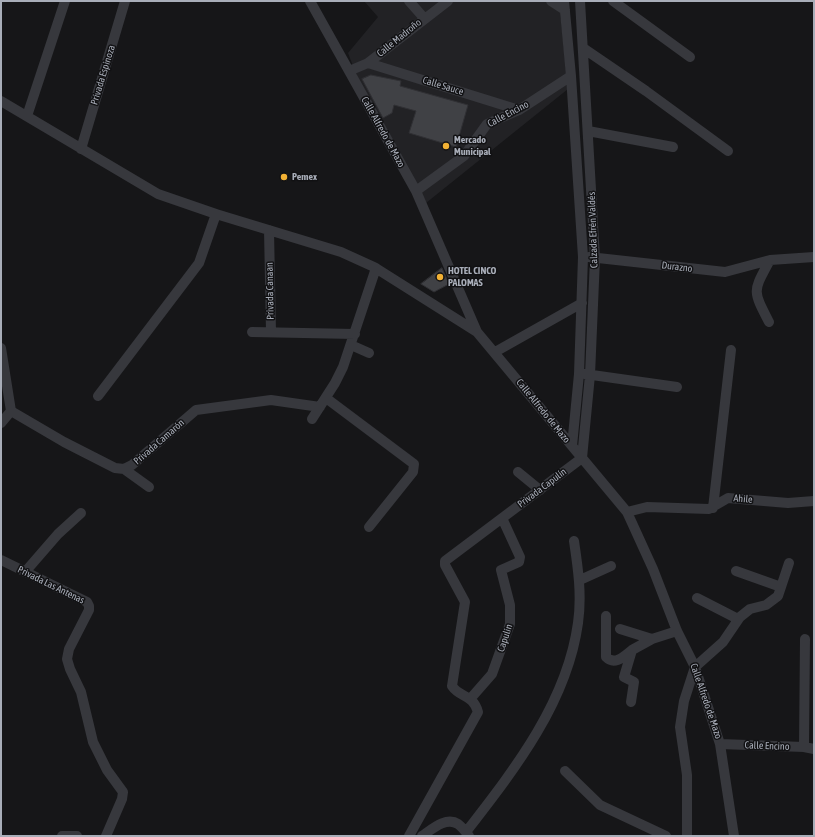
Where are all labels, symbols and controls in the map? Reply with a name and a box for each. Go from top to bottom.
street label: Calle Madroño [374,16,424,60]
street label: Privada Espinoza [88,44,118,106]
street label: Calle Sauce [421,74,465,98]
street label: Calle Alfredo de Mazo [359,95,407,169]
street label: Calle Encino [485,98,531,130]
place label: Mercado Municipal [454,134,491,158]
marker: Mercado Municipal [441,141,451,151]
place label: Pemex [292,171,317,183]
marker: Pemex [279,172,289,182]
street label: Calzada Efrén Valdés [586,192,600,268]
street label: Durazno [661,259,693,275]
street label: Privada Canaan [263,262,277,320]
place label: HOTEL CINCO PALOMAS [448,265,496,288]
marker: HOTEL CINCO PALOMAS [435,272,445,282]
street label: Calle Alfredo de Mazo [513,377,573,445]
street label: Privada Camarón [131,417,187,467]
street label: Privada Capulín [515,466,569,510]
street label: Ahile [733,492,753,506]
street label: Privada Las Antenas [16,564,86,606]
street label: Capulin [495,623,515,653]
street label: Calle Alfredo de Mazo [687,662,725,740]
street label: Calle Encino [744,739,790,753]

